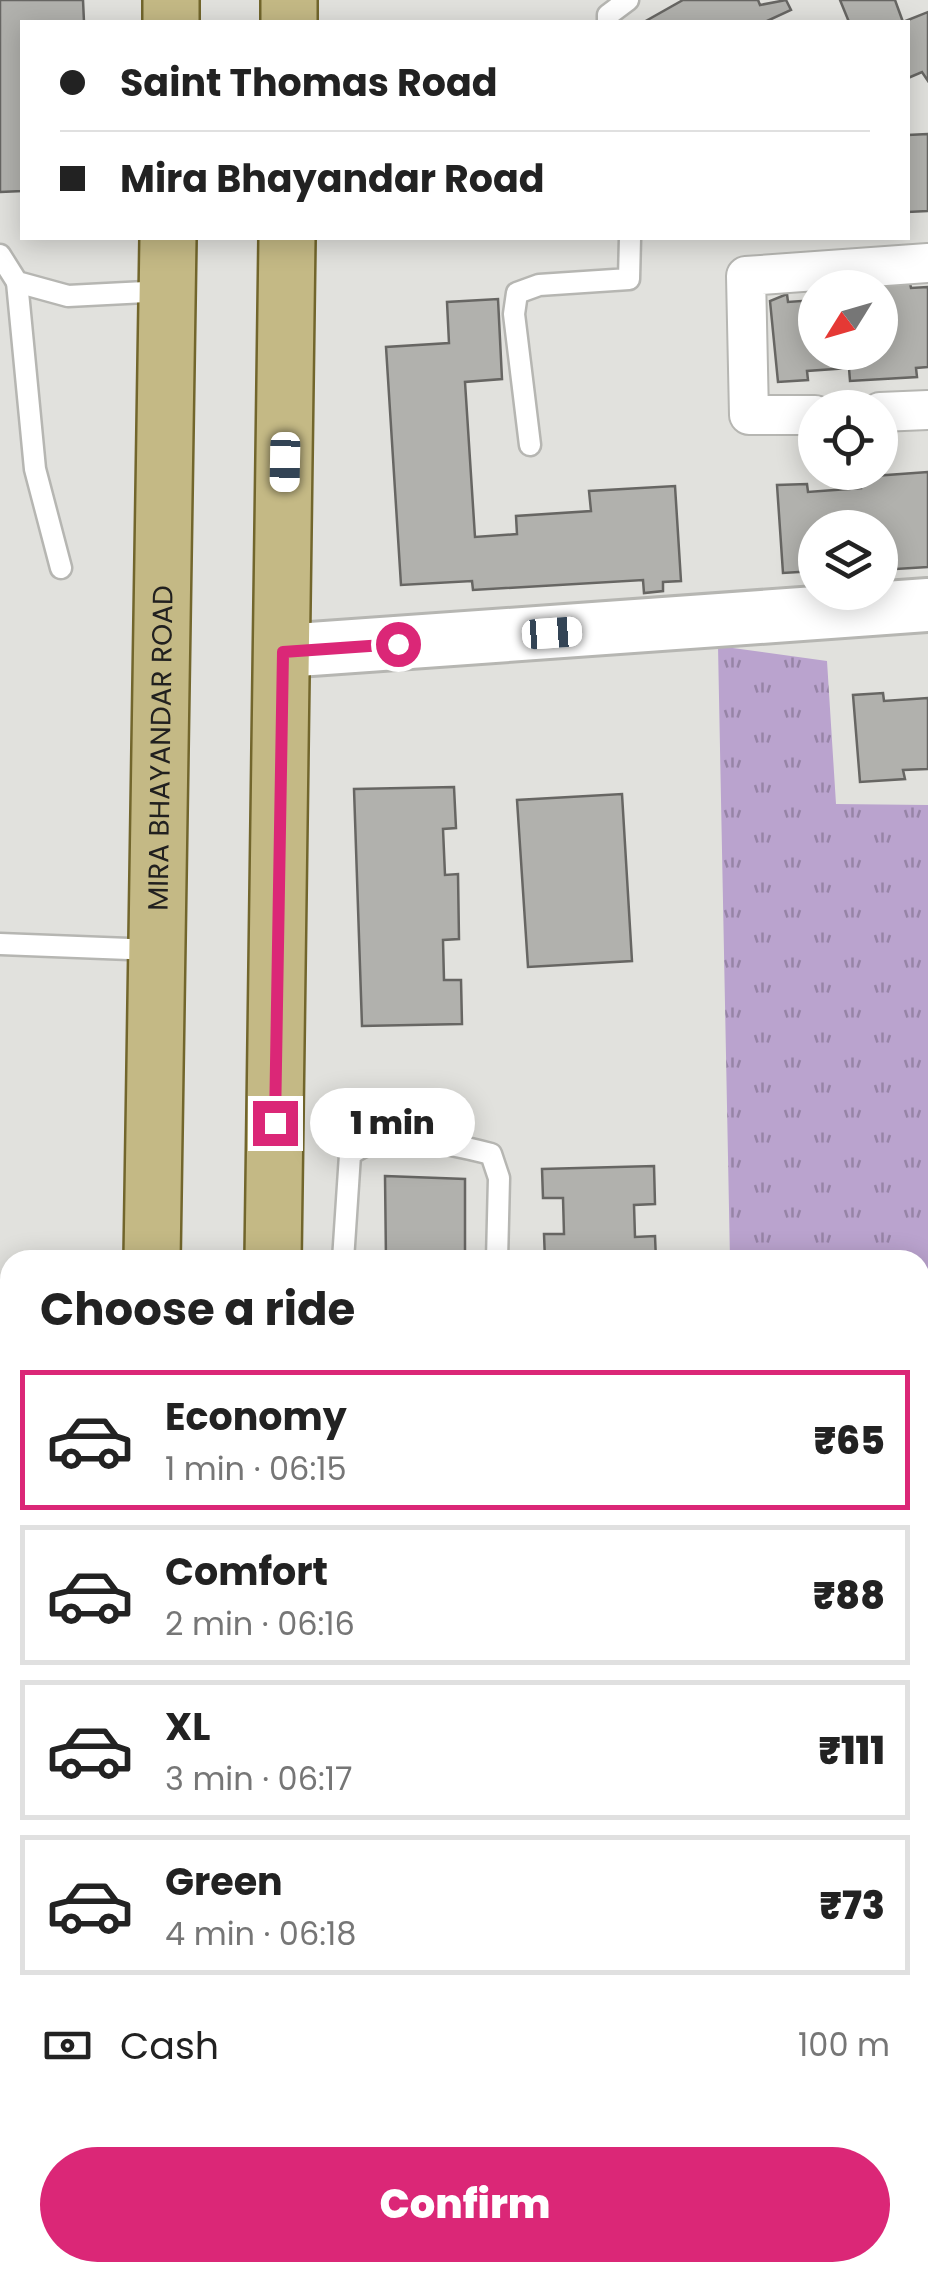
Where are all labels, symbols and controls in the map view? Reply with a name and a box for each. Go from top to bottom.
text: Saint Thomas Road [120,56,498,109]
text: Mira Bhayandar Road [120,152,545,205]
north arrow [798,270,898,370]
map controls [798,270,898,610]
button: locate [798,390,898,490]
car [269,432,301,492]
button: layers [798,510,898,610]
street label: MIRA BHAYANDAR ROAD [138,585,182,911]
car [521,616,583,650]
route start [376,622,421,667]
callout: 1 min [310,1088,475,1158]
text: 1 min [350,1100,435,1145]
route end [253,1101,298,1146]
text: Choose a ride [40,1278,355,1341]
text: Economy [165,1390,347,1443]
icon: car [45,1395,135,1485]
text: ₹65 [814,1414,885,1467]
text: 1 min · 06:15 [165,1446,347,1491]
text: Comfort [165,1545,328,1598]
icon: car [45,1550,135,1640]
text: ₹88 [813,1569,885,1622]
text: 2 min · 06:16 [165,1601,355,1646]
text: XL [165,1700,210,1753]
icon: car [45,1705,135,1795]
text: ₹111 [819,1724,885,1777]
text: 3 min · 06:17 [165,1756,353,1801]
text: Green [165,1855,283,1908]
icon: car [45,1860,135,1950]
text: ₹73 [820,1879,885,1932]
text: 4 min · 06:18 [165,1911,357,1956]
icon: cash [40,2018,95,2073]
text: Cash [120,2019,219,2072]
text: 100 m [798,2022,890,2067]
button: Confirm [40,2147,890,2262]

